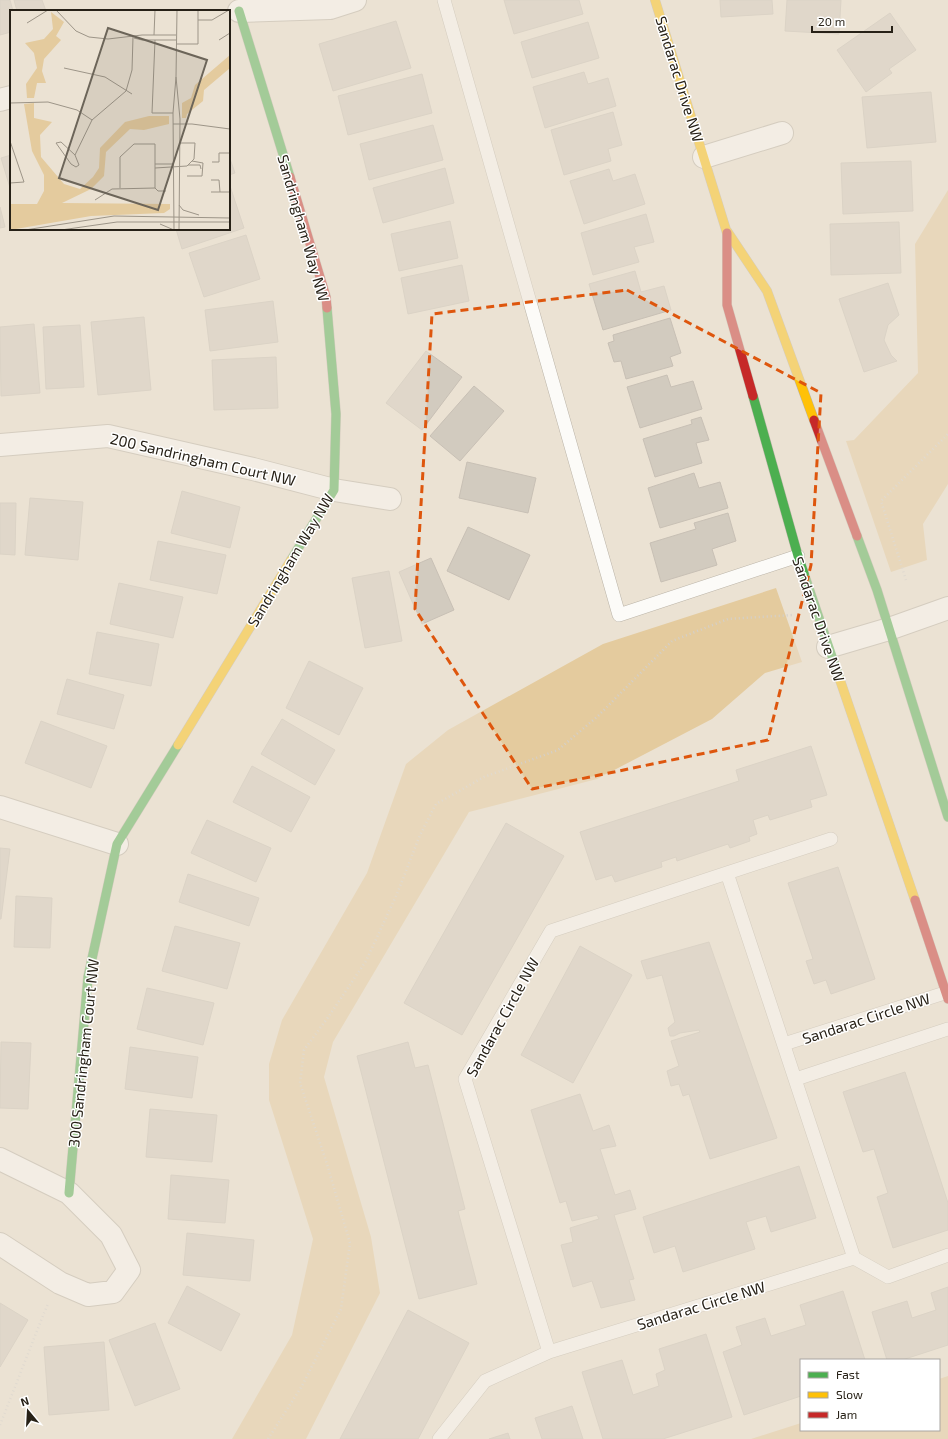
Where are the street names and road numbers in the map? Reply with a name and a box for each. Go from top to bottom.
street label: Sandarac Drive NW [652,14,708,144]
street label: Sandringham Way NW [274,152,334,304]
street label: 200 Sandringham Court NW [109,429,297,489]
street label: Sandringham Way NW [243,490,337,630]
street label: Sandarac Drive NW [789,554,849,684]
street label: Sandarac Circle NW [462,954,542,1080]
street label: 300 Sandringham Court NW [64,958,102,1148]
street label: Sandarac Circle NW [800,989,932,1047]
street label: Sandarac Circle NW [635,1277,767,1333]

